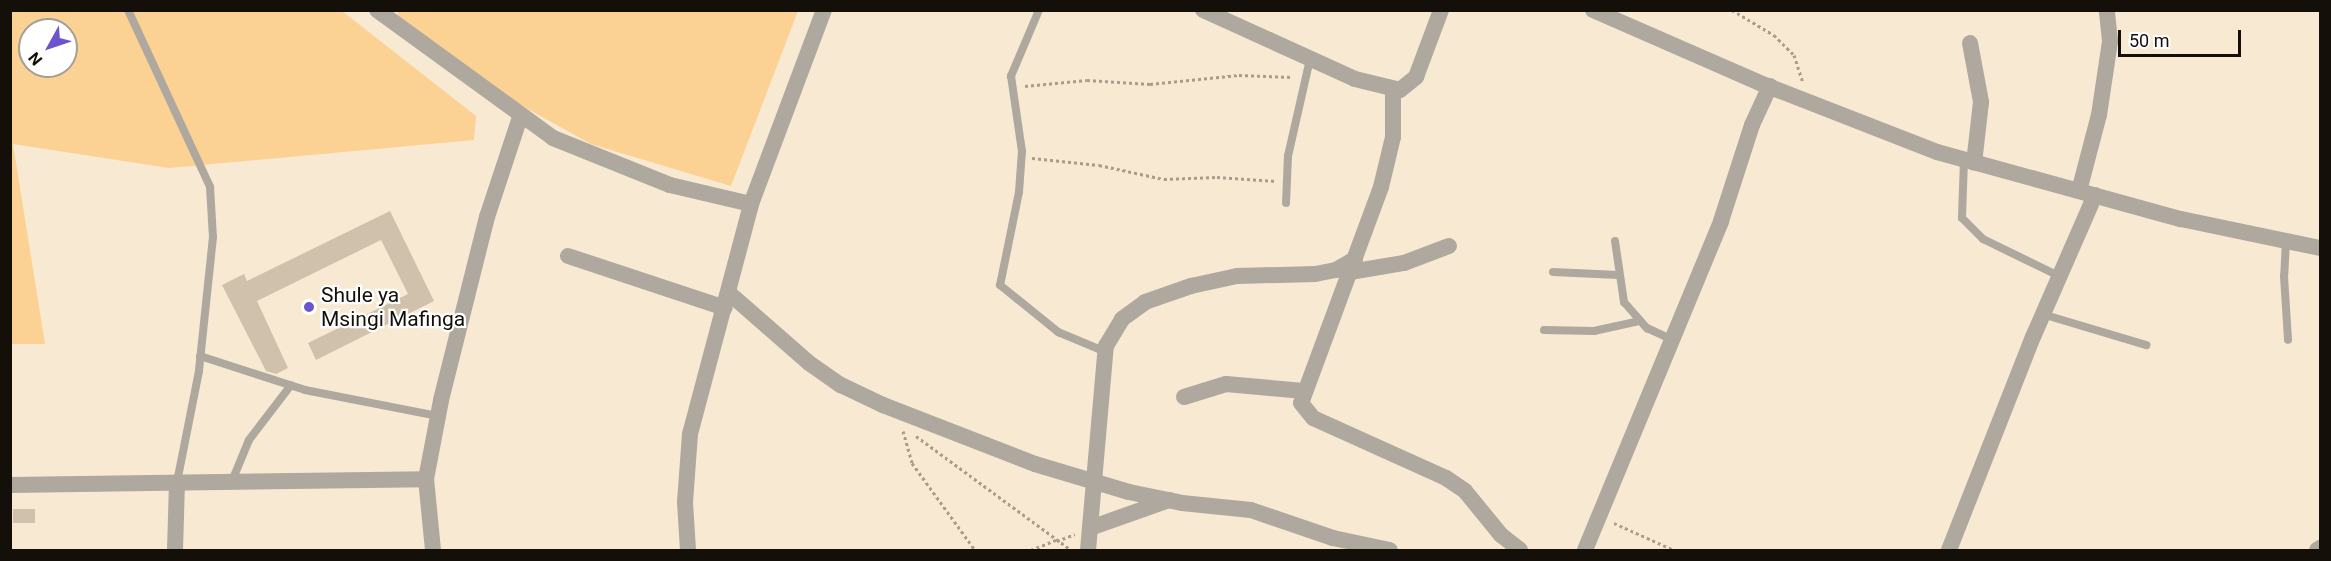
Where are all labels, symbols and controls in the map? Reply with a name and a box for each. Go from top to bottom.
north arrow [18,18,78,78]
scale bar [2121,18,2244,56]
text: 50 m [2129,30,2169,51]
text: N [24,48,46,69]
place label: Shule ya Msingi Mafinga [321,282,465,332]
marker: Shule ya Msingi Mafinga [302,300,316,314]

